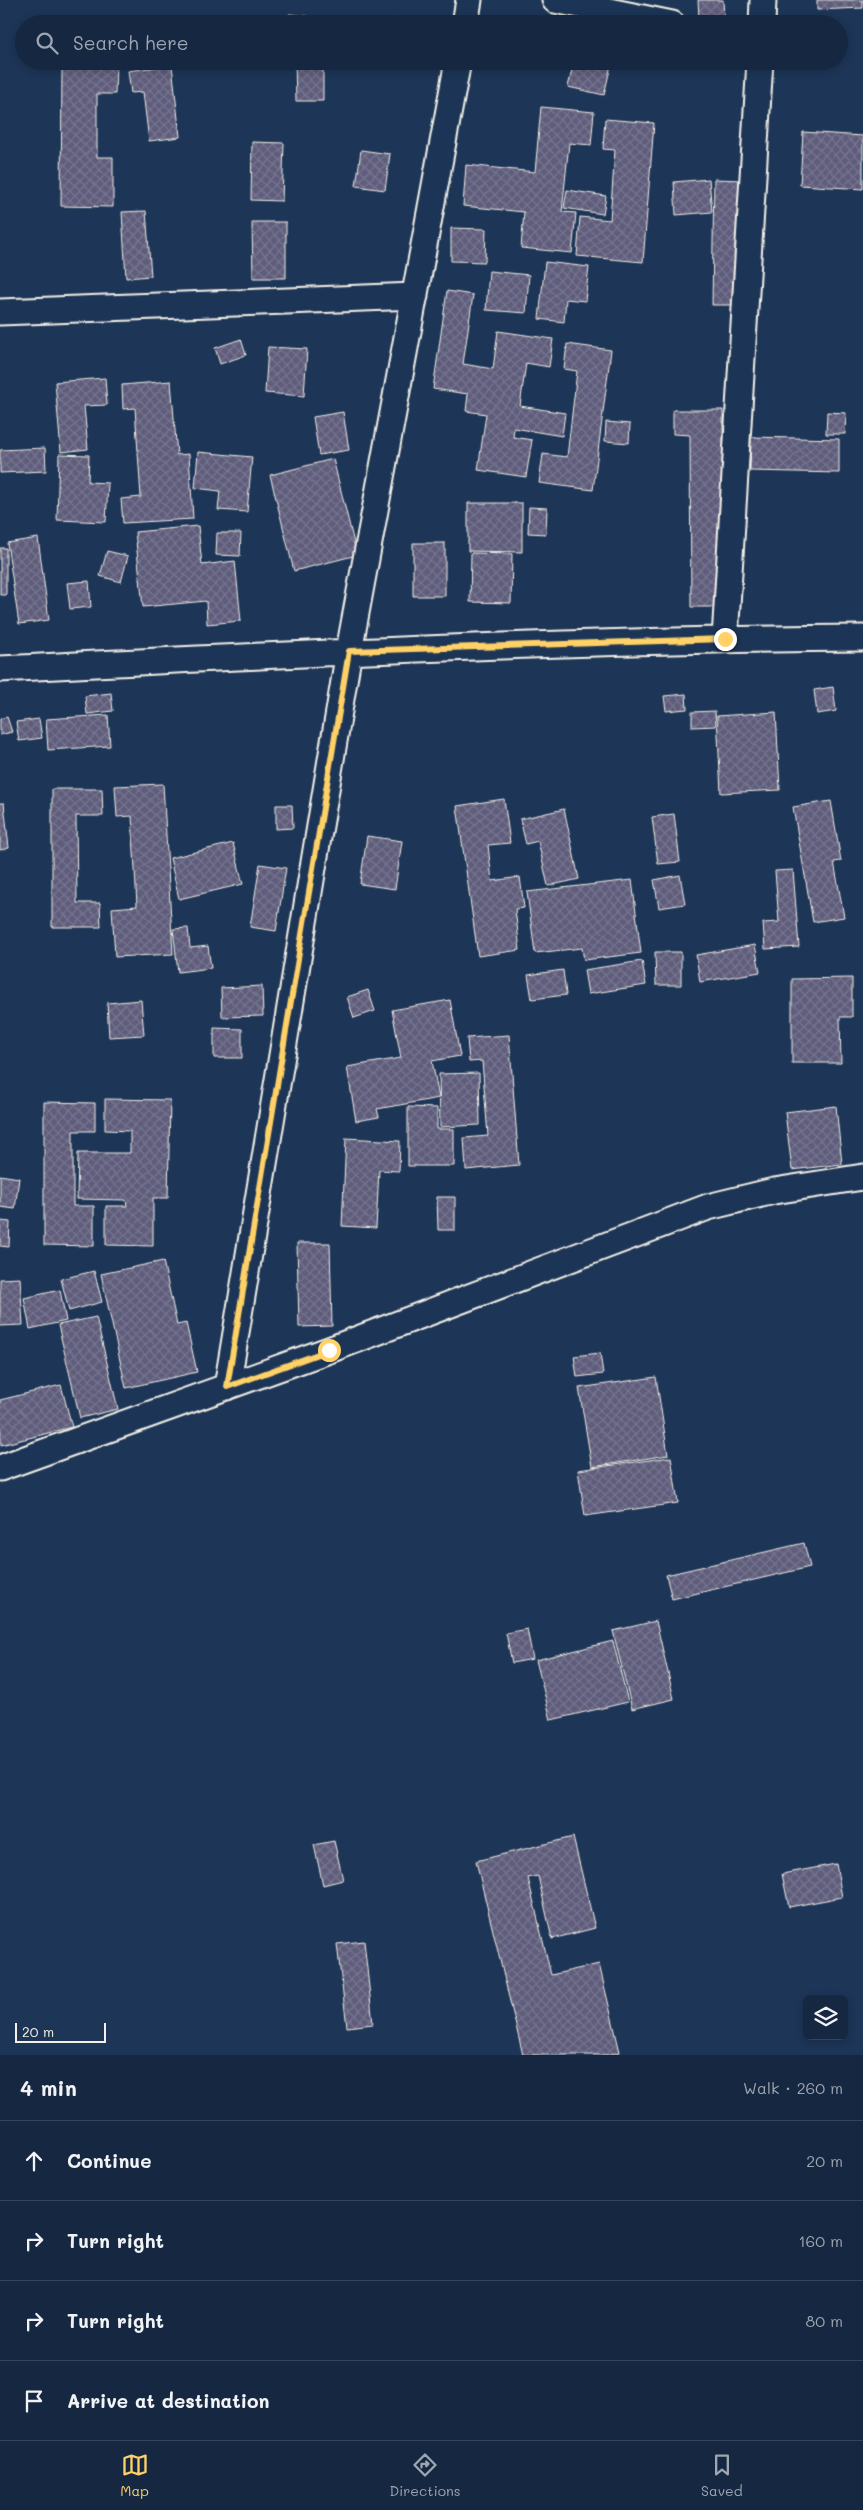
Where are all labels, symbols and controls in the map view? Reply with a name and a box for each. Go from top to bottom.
search box [15,15,848,70]
icon: search [33,29,61,57]
text: Search here [73,30,189,55]
route end [714,628,737,651]
route start [318,1339,341,1362]
map controls [803,1995,848,2040]
button: layers [803,1995,848,2040]
scale bar [15,2020,106,2043]
text: 20 m [22,2022,54,2041]
text: 4 min [20,2074,77,2101]
text: Walk · 260 m [743,2077,843,2098]
icon: ahead [20,2147,48,2175]
text: Continue [67,2148,152,2173]
text: 20 m [806,2150,843,2171]
icon: right [20,2227,48,2255]
text: Turn right [67,2228,164,2253]
text: 160 m [798,2230,843,2251]
icon: right [20,2307,48,2335]
text: Turn right [67,2308,164,2333]
text: 80 m [806,2310,843,2331]
icon: arrive [20,2387,48,2415]
text: Arrive at destination [67,2388,270,2413]
tab: Map [120,2451,149,2500]
tab: Directions [389,2451,461,2500]
tab: Saved [701,2451,743,2500]

